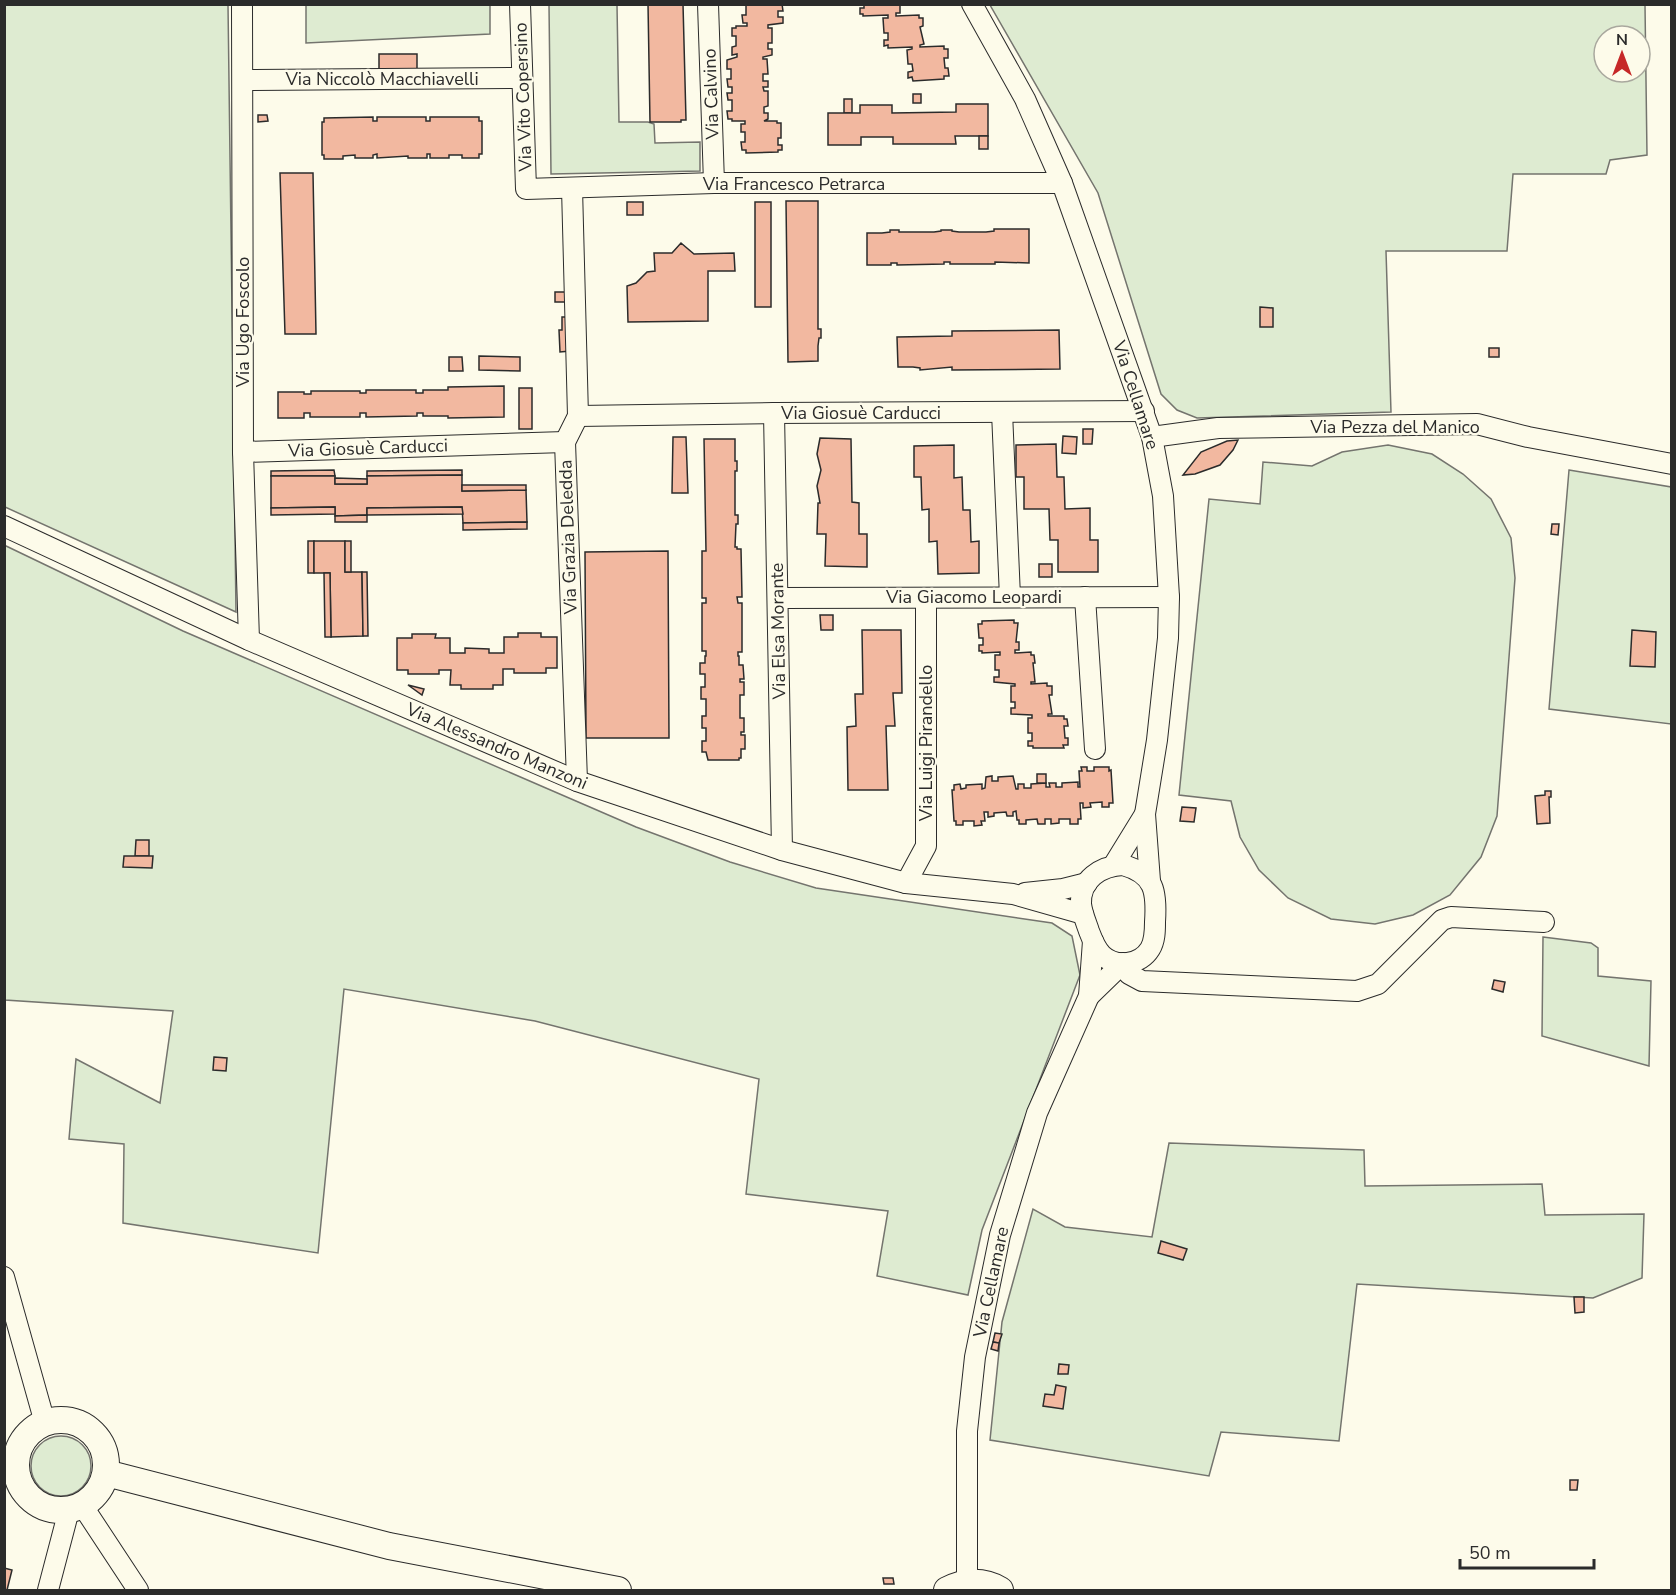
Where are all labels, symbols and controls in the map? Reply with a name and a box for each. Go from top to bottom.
street label: Via Vito Copersino [508,22,538,173]
north arrow [1592,24,1652,84]
text: N [1616,29,1628,51]
street label: Via Calvino [697,48,725,141]
street label: Via Niccolò Macchiavelli [284,67,479,91]
street label: Via Francesco Petrarca [702,172,885,196]
street label: Via Ugo Foscolo [231,257,255,388]
street label: Via Cellamare [1107,337,1165,452]
street label: Via Giosuè Carducci [780,401,941,425]
street label: Via Pezza del Manico [1309,415,1480,439]
street label: Via Giosuè Carducci [287,433,448,463]
street label: Via Grazia Deledda [553,459,583,616]
street label: Via Elsa Morante [765,562,791,701]
street label: Via Giacomo Leopardi [885,585,1062,609]
street label: Via Luigi Pirandello [914,665,938,822]
street label: Via Alessandro Manzoni [402,696,591,795]
street label: Via Cellamare [967,1224,1014,1341]
scale bar [1460,1532,1594,1570]
text: 50 m [1469,1541,1511,1565]

